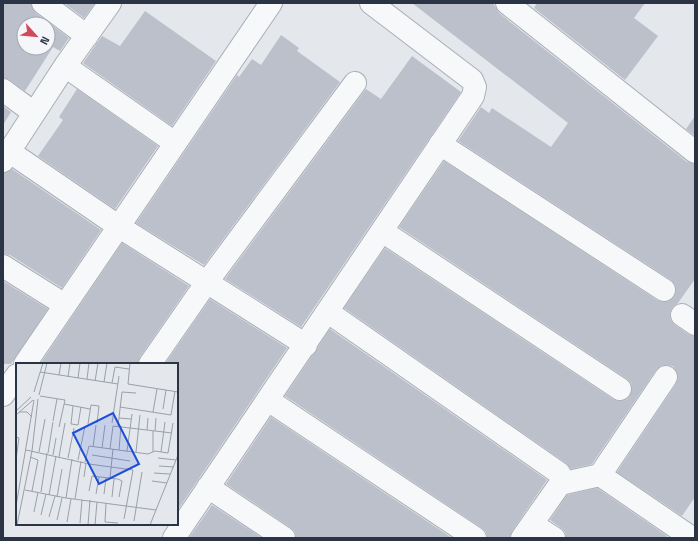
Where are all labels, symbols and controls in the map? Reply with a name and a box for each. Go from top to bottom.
north arrow [16,16,56,56]
text: N [37,34,53,47]
inset map [16,363,178,525]

